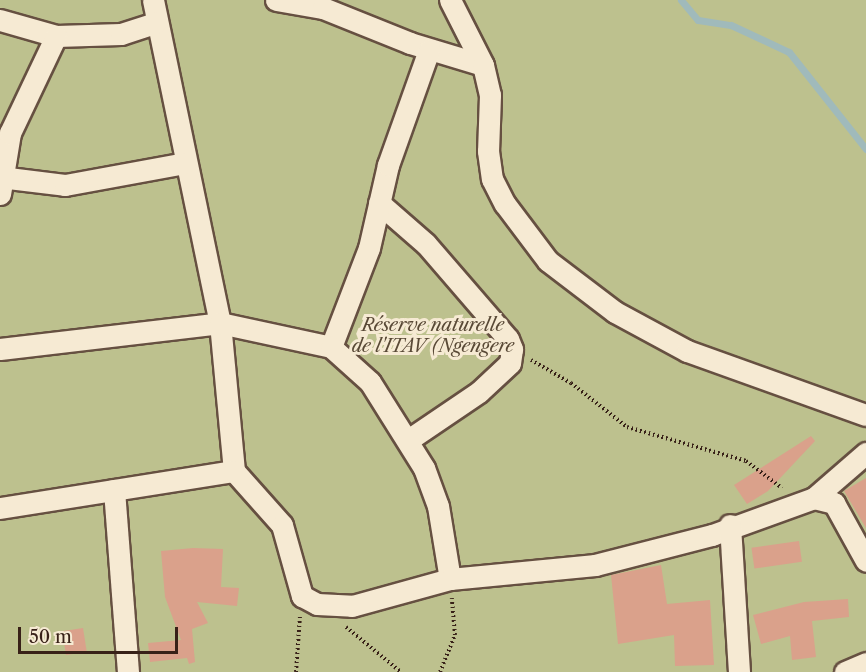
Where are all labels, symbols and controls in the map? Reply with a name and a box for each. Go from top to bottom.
park label: Réserve naturelle de l'ITAV (Ngengere [352,315,514,358]
scale bar [21,615,182,653]
text: 50 m [29,626,72,648]

